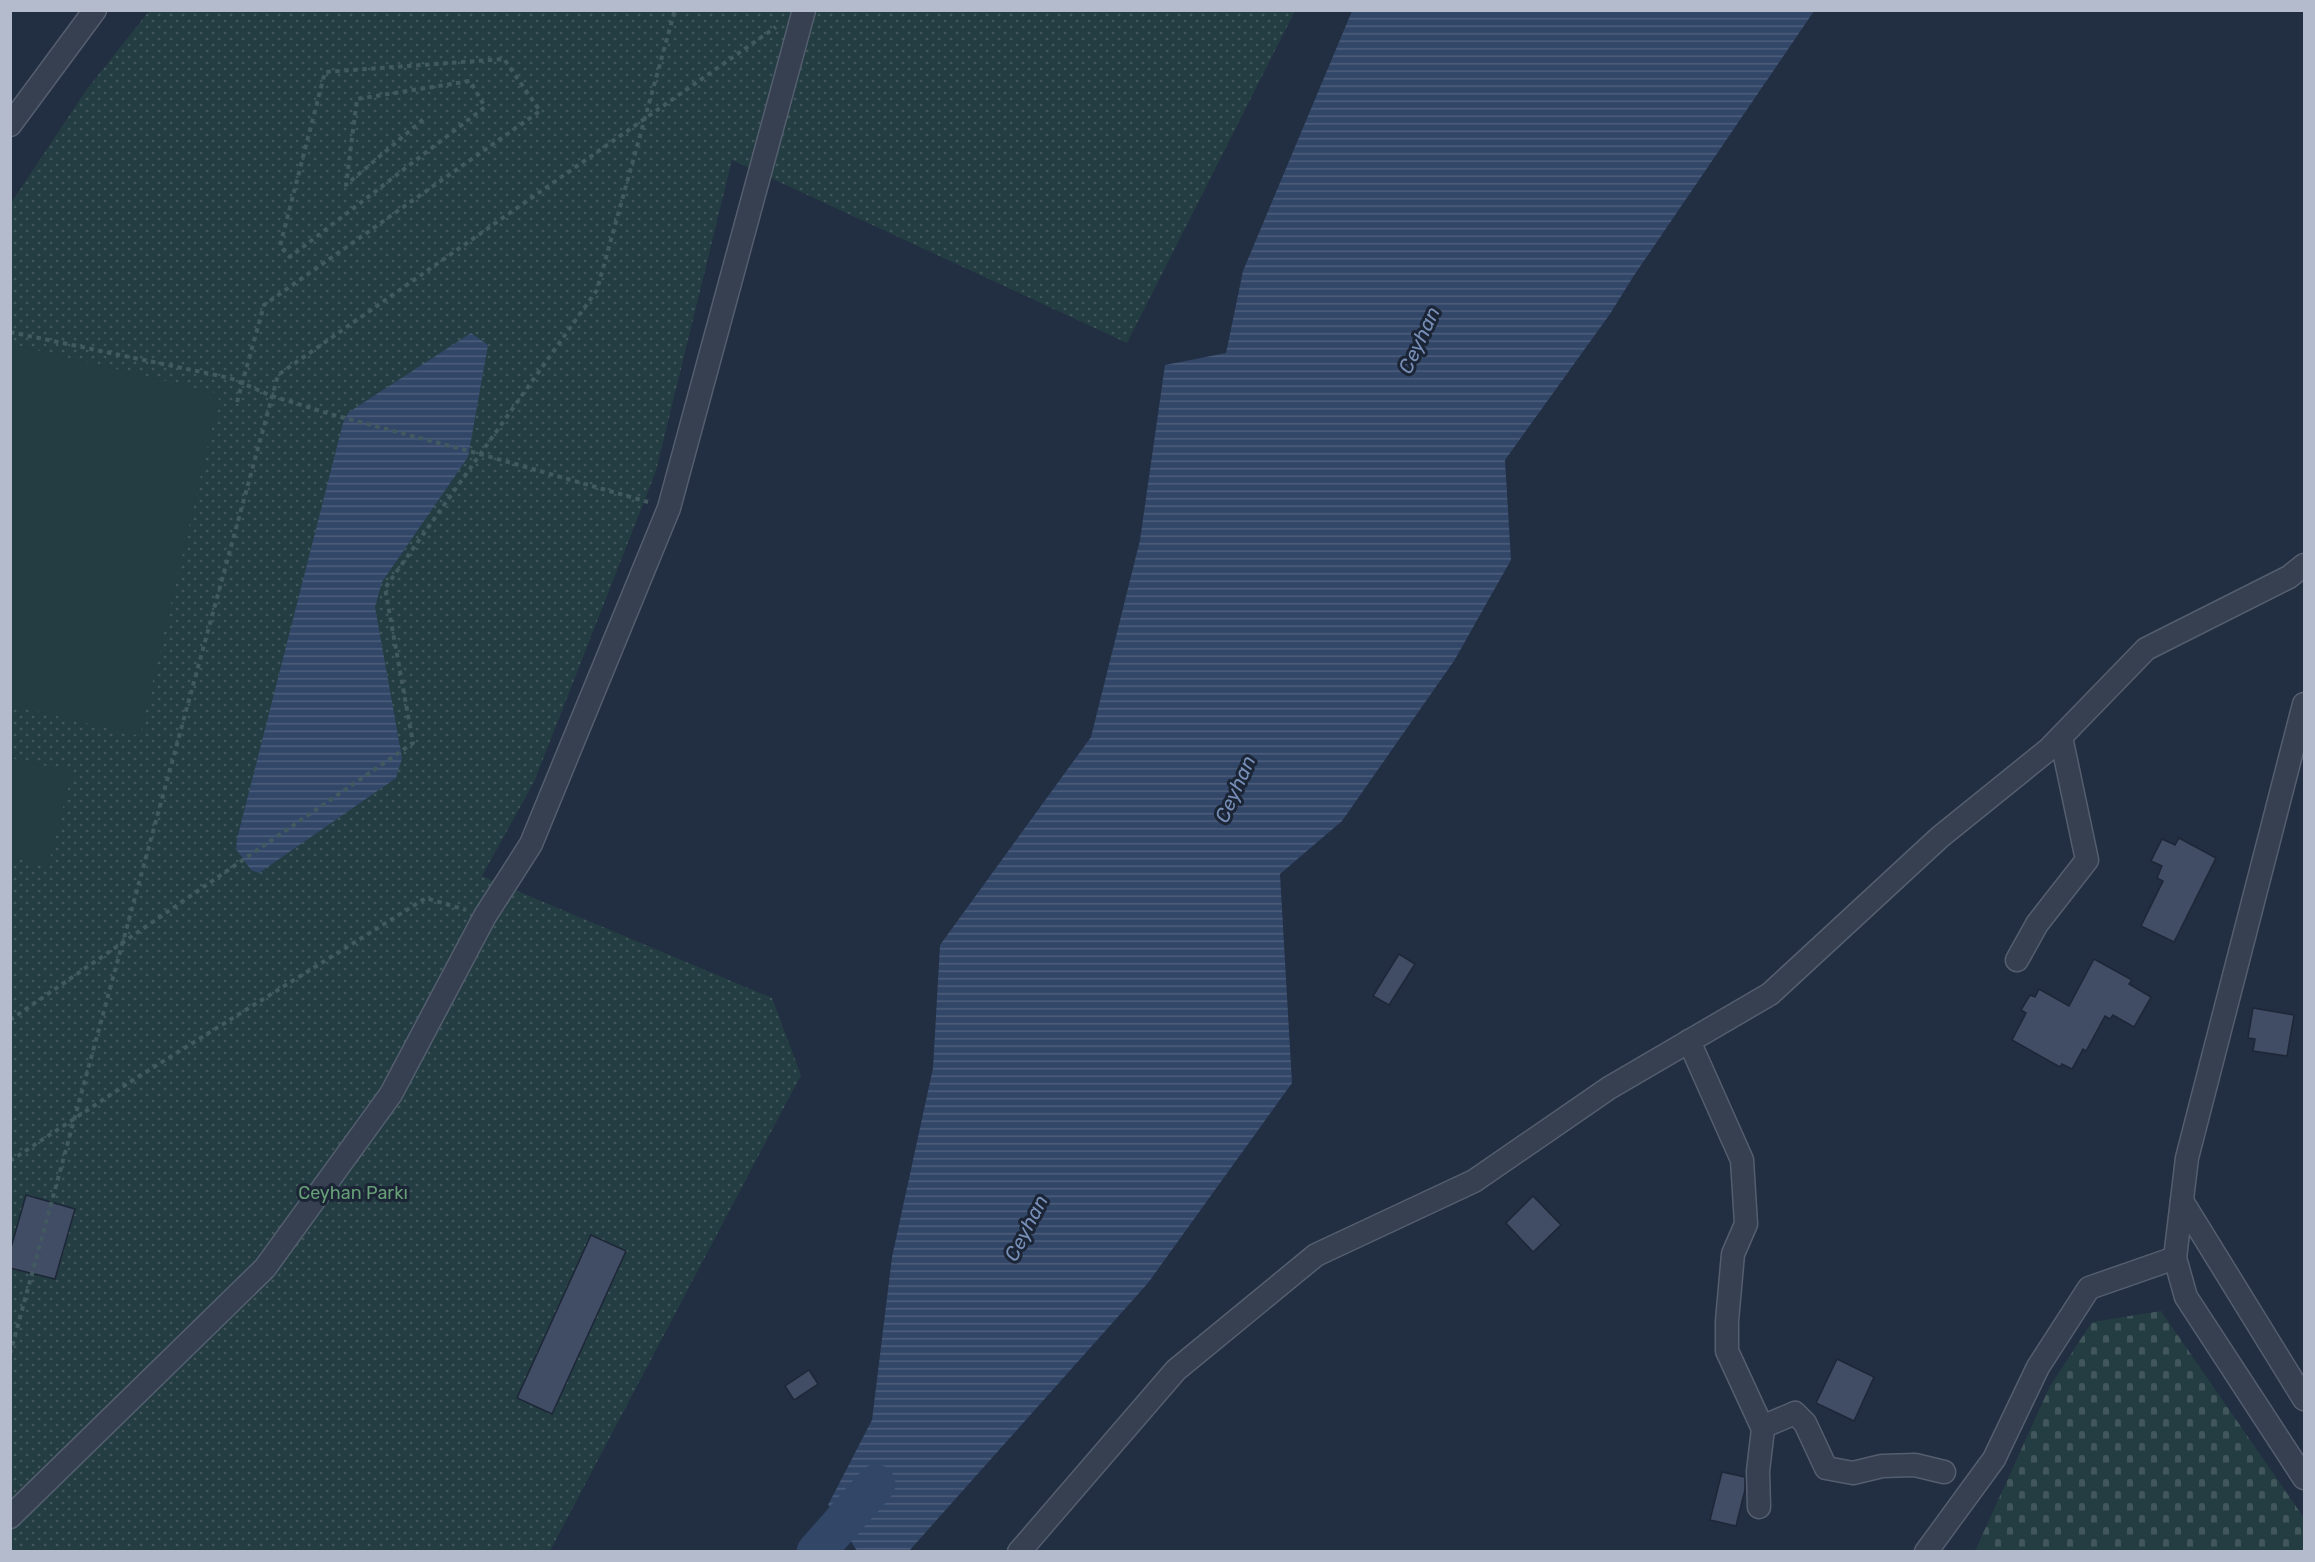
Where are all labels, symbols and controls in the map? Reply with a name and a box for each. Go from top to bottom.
water label: Ceyhan [1393,303,1445,377]
water label: Ceyhan [1210,752,1260,826]
park label: Ceyhan Parkı [298,1182,408,1204]
water label: Ceyhan [999,1191,1053,1265]

